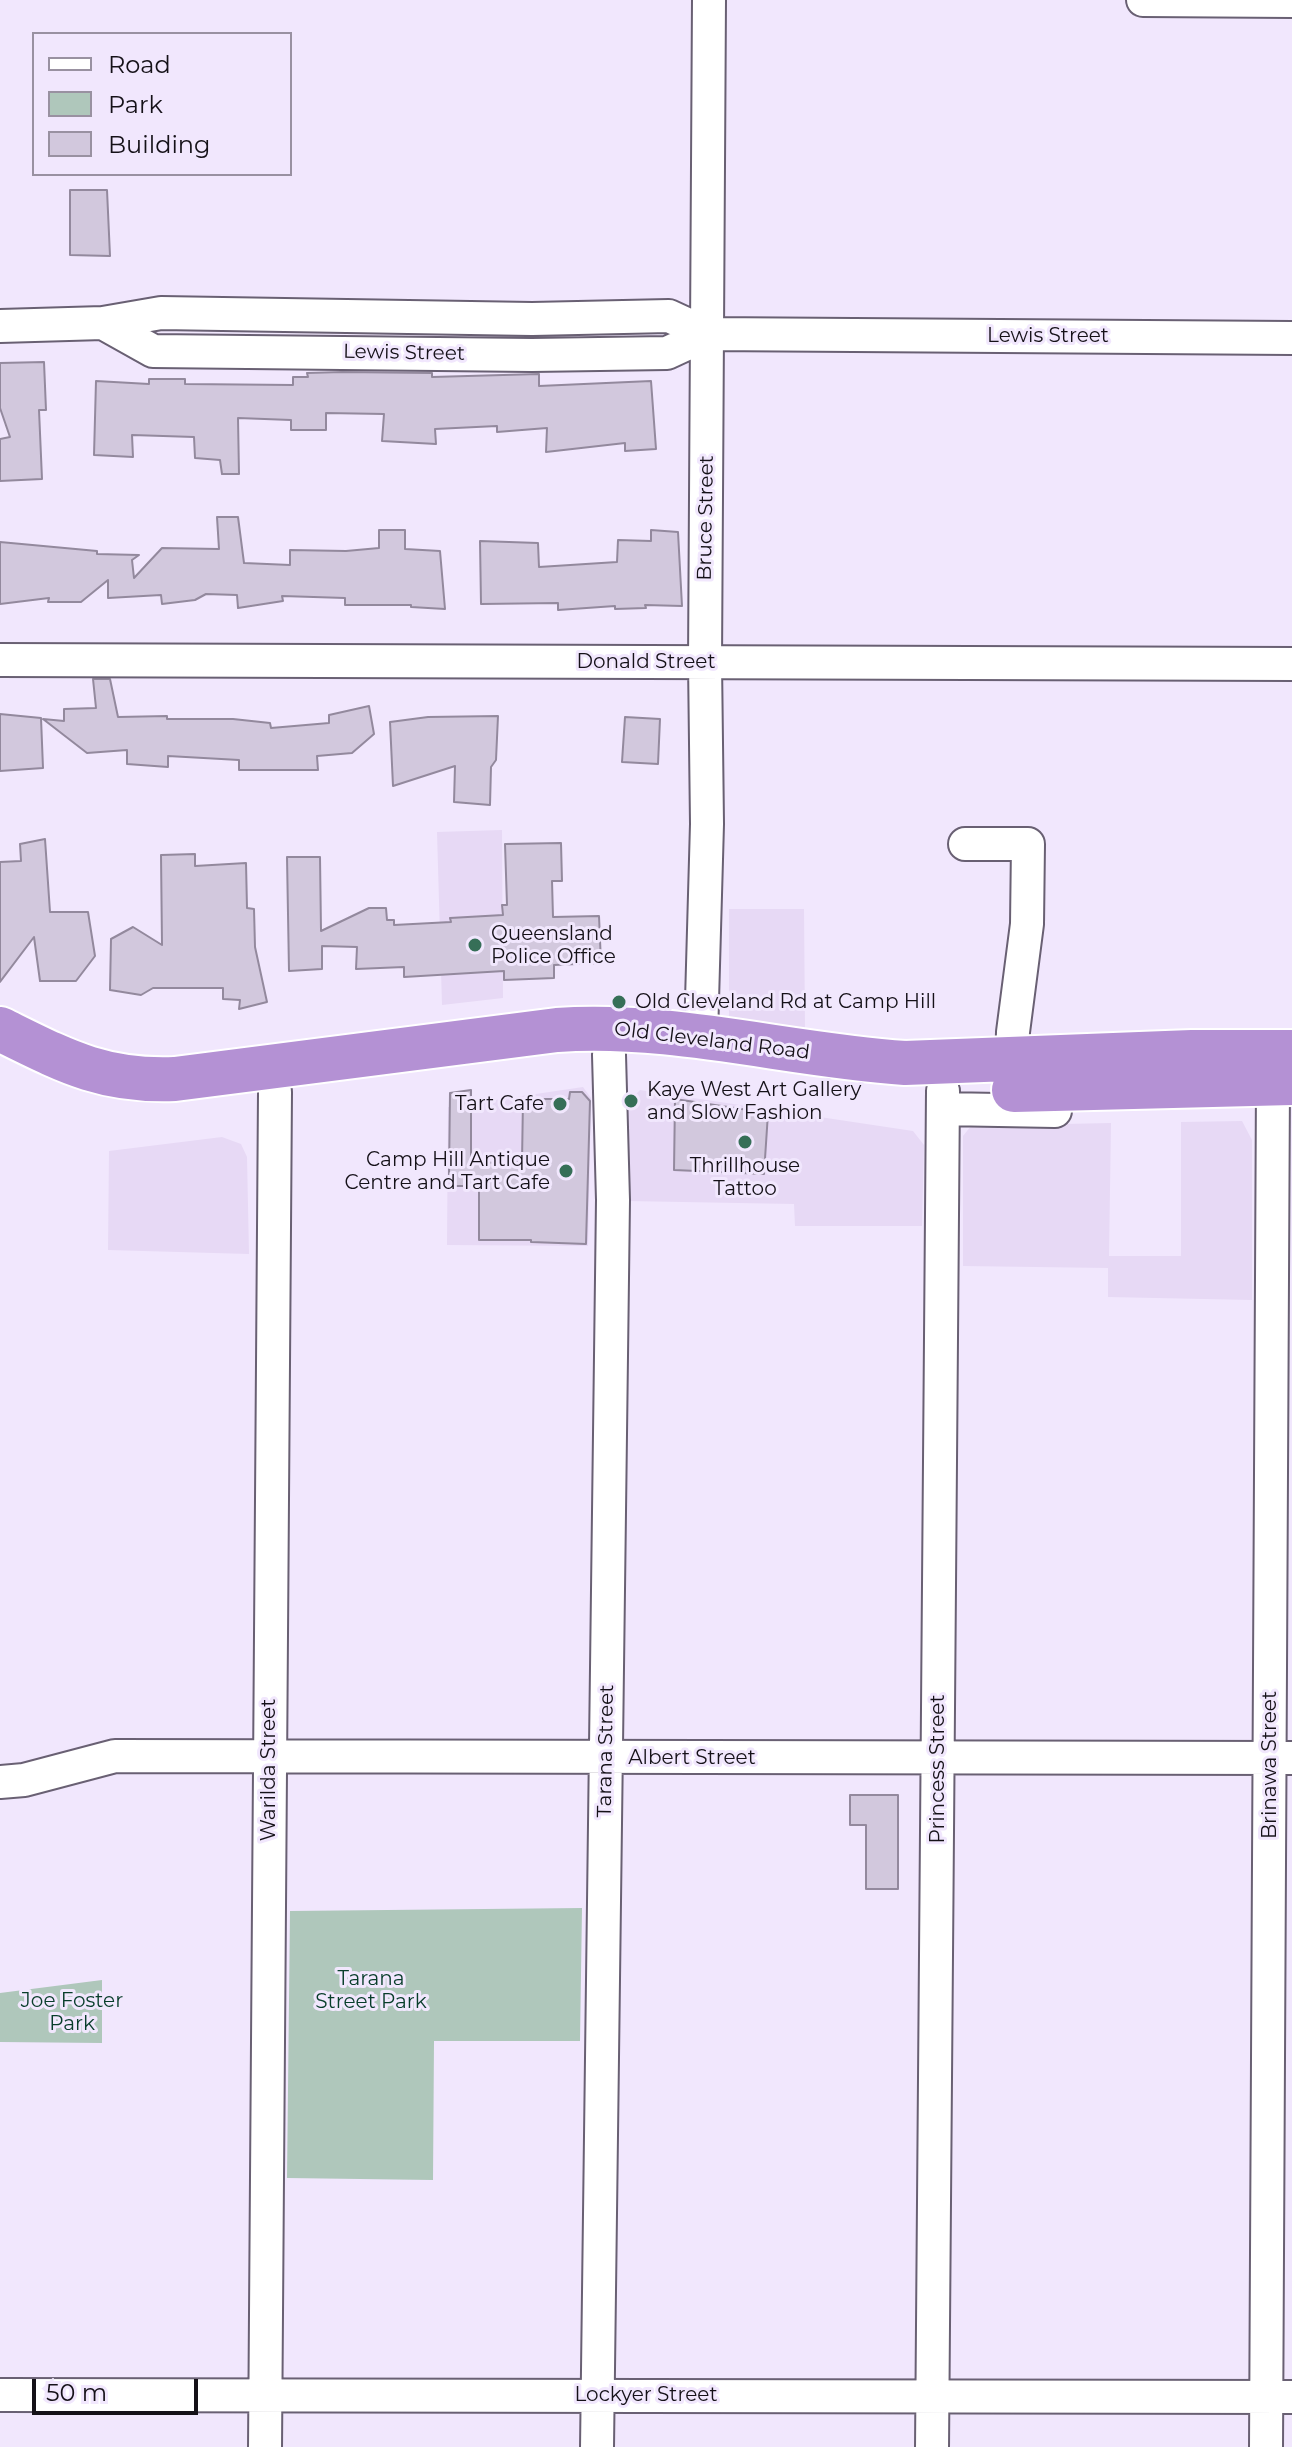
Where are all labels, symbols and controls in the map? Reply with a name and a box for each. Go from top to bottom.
legend [32,32,292,176]
text: Road [108,50,171,79]
text: Park [108,90,163,119]
text: Building [108,130,211,159]
street label: Lewis Street [987,324,1109,348]
street label: Lewis Street [343,340,465,366]
street label: Bruce Street [693,455,719,581]
street label: Donald Street [576,650,716,674]
place label: Queensland Police Office [491,922,616,969]
marker: Queensland Police Office [466,936,484,954]
place label: Old Cleveland Rd at Camp Hill [635,990,936,1014]
marker: Old Cleveland Rd at Camp Hill [610,993,628,1011]
street label: Old Cleveland Road [613,1017,811,1065]
place label: Kaye West Art Gallery and Slow Fashion [647,1078,861,1125]
place label: Tart Cafe [455,1092,544,1116]
marker: Kaye West Art Gallery and Slow Fashion [622,1092,640,1110]
marker: Tart Cafe [551,1095,569,1113]
marker: Thrillhouse Tattoo [736,1133,754,1151]
place label: Camp Hill Antique Centre and Tart Cafe [344,1148,550,1195]
place label: Thrillhouse Tattoo [690,1154,800,1201]
marker: Camp Hill Antique Centre and Tart Cafe [557,1162,575,1180]
street label: Tarana Street [593,1684,619,1818]
street label: Brinawa Street [1258,1691,1282,1839]
street label: Princess Street [926,1694,950,1844]
street label: Warilda Street [257,1699,281,1841]
street label: Albert Street [628,1746,756,1770]
park label: Tarana Street Park [315,1967,427,2014]
park label: Joe Foster Park [21,1989,123,2036]
scale bar [36,2363,202,2413]
text: 50 m [46,2378,107,2407]
street label: Lockyer Street [574,2383,718,2407]

